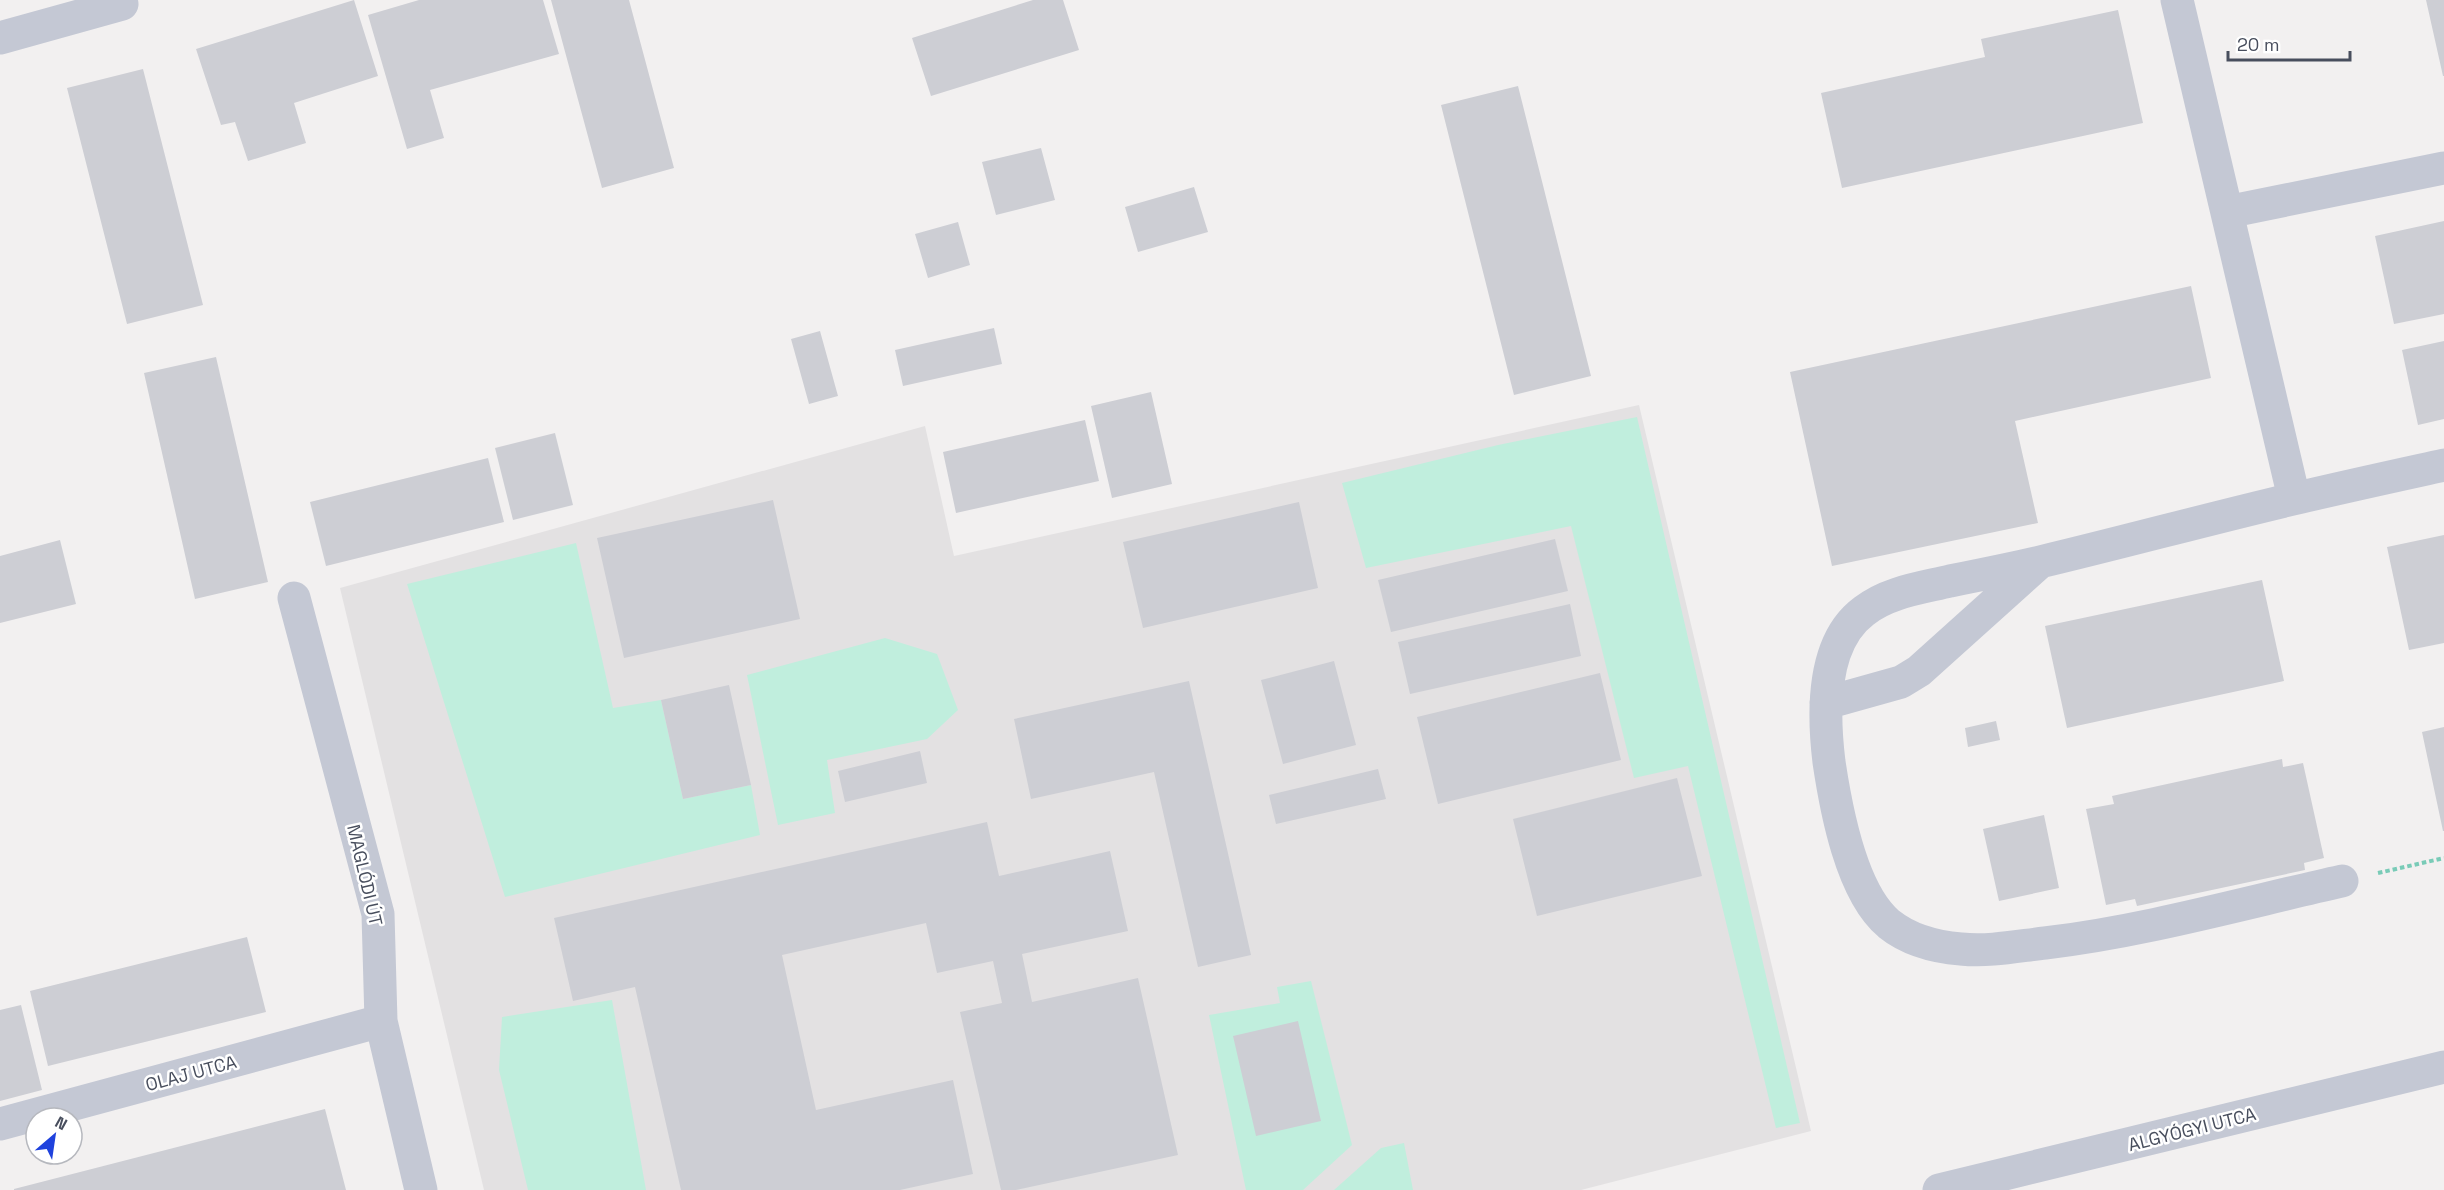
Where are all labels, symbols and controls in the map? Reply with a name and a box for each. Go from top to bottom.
scale bar [2228,24,2350,62]
text: 20 m [2237,33,2280,56]
street label: MAGLÓDI ÚT [342,822,388,928]
street label: OLAJ UTCA [143,1050,239,1096]
street label: ALGYÓGYI UTCA [2126,1102,2258,1156]
north arrow [24,1106,84,1166]
text: N [51,1112,71,1135]

